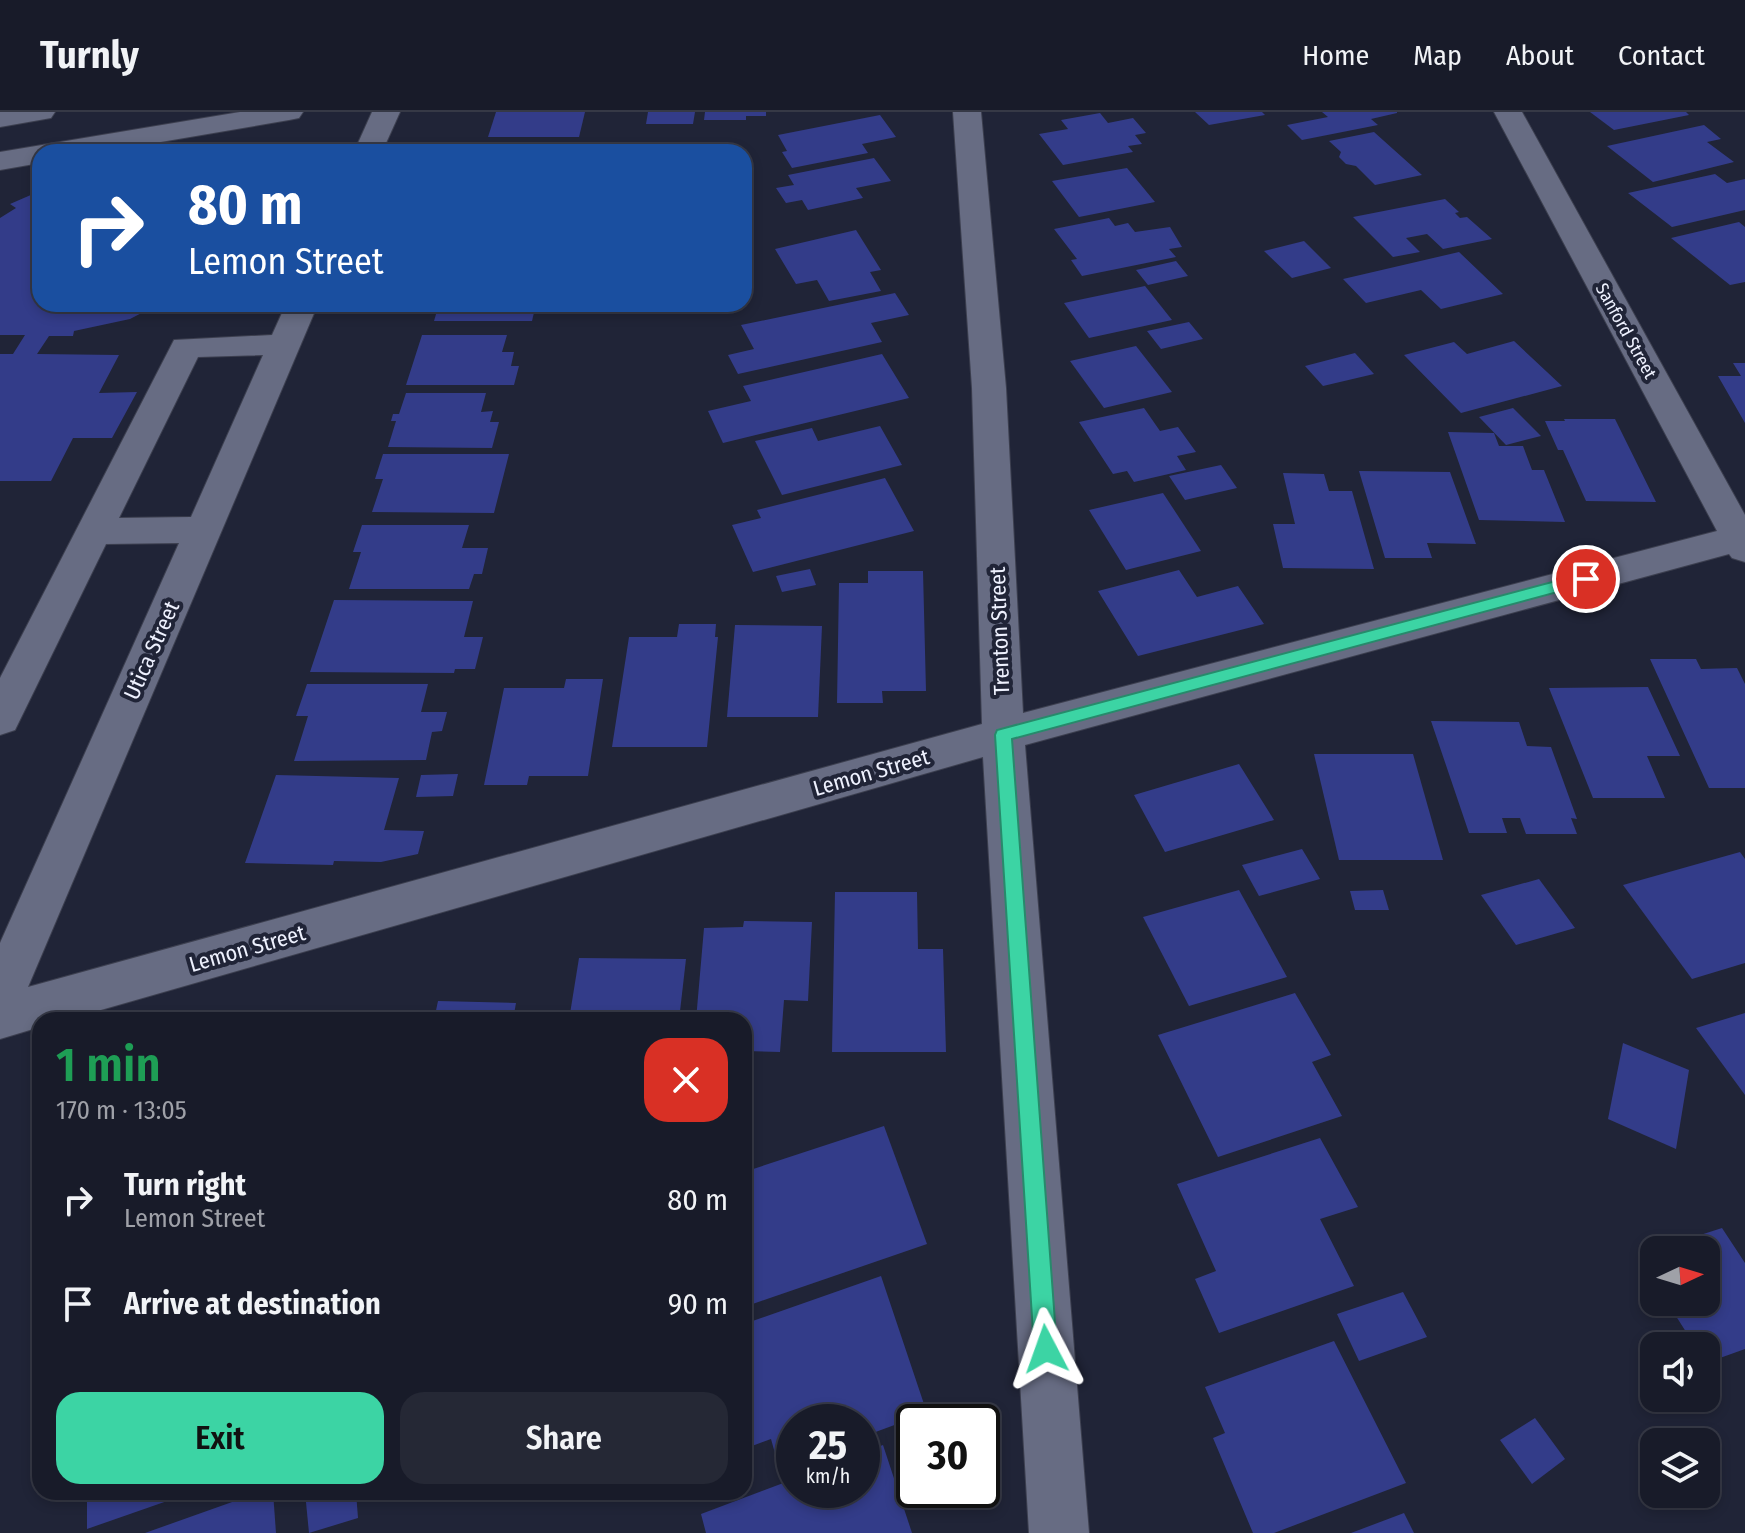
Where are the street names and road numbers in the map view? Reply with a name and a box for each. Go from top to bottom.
street label: Sanford Street [1591,279,1661,383]
street label: Trenton Street [984,566,1015,696]
street label: Utica Street [118,596,185,704]
street label: Lemon Street [810,743,933,802]
street label: Lemon Street [186,919,309,978]

